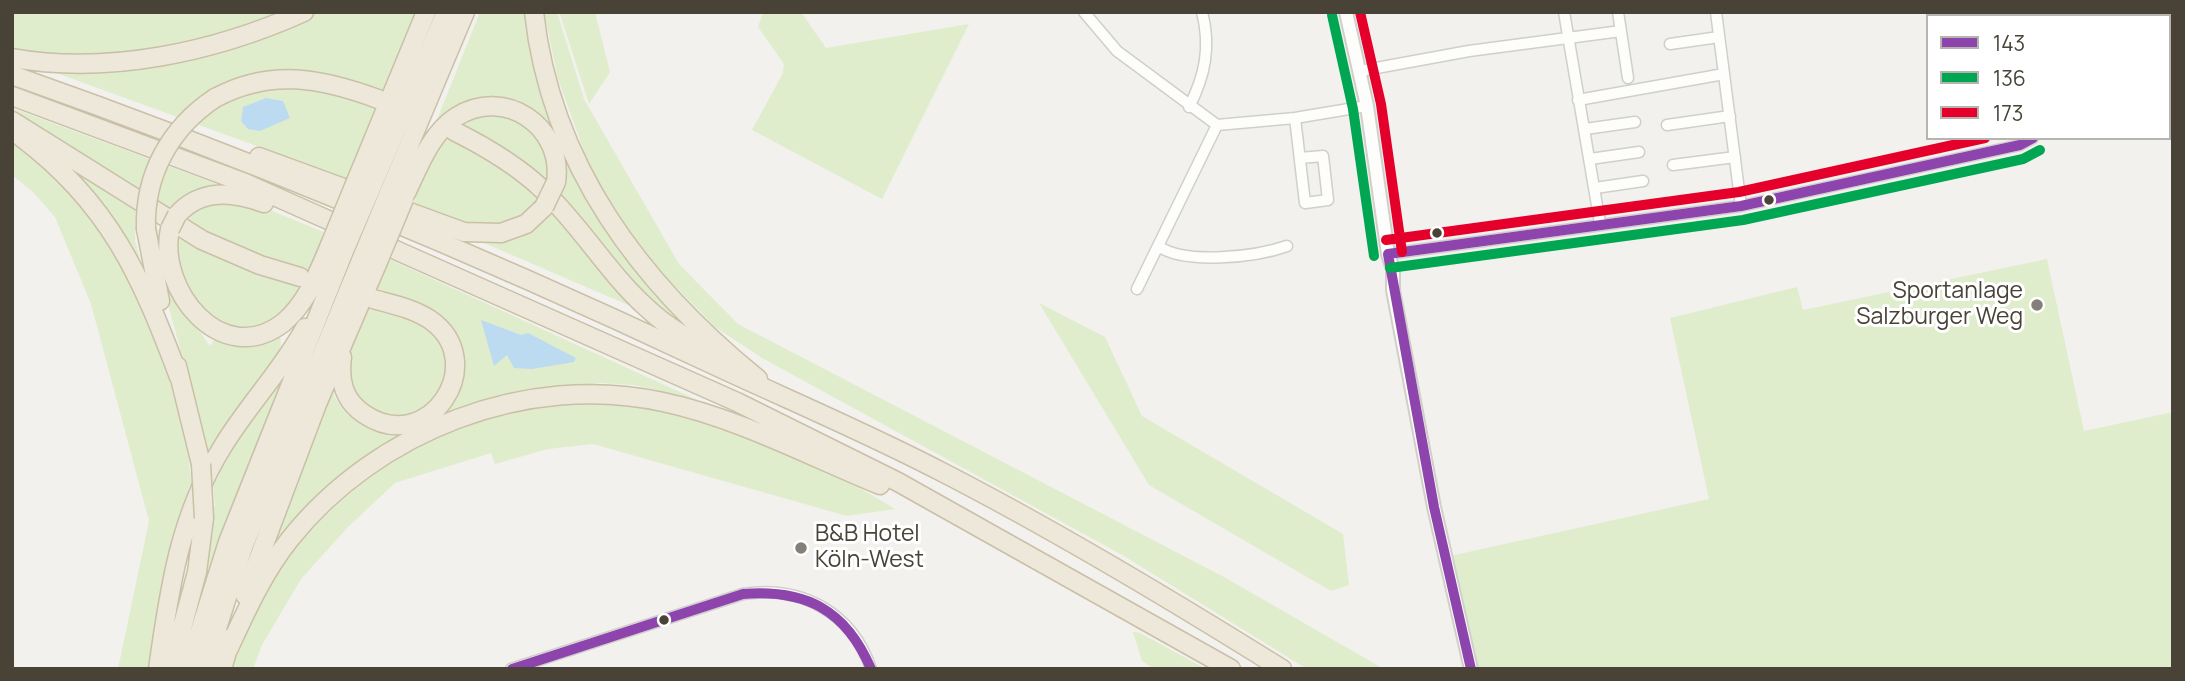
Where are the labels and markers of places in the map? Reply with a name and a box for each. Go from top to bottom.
unlabelled marker [1762,193,1776,207]
unlabelled marker [1430,226,1444,240]
place label: Sportanlage Salzburger Weg [1856,278,2023,332]
marker: Sportanlage Salzburger Weg [2029,297,2045,313]
place label: B&B Hotel Köln-West [815,521,924,575]
marker: B&B Hotel Köln-West [793,540,809,556]
unlabelled marker [657,613,671,627]

